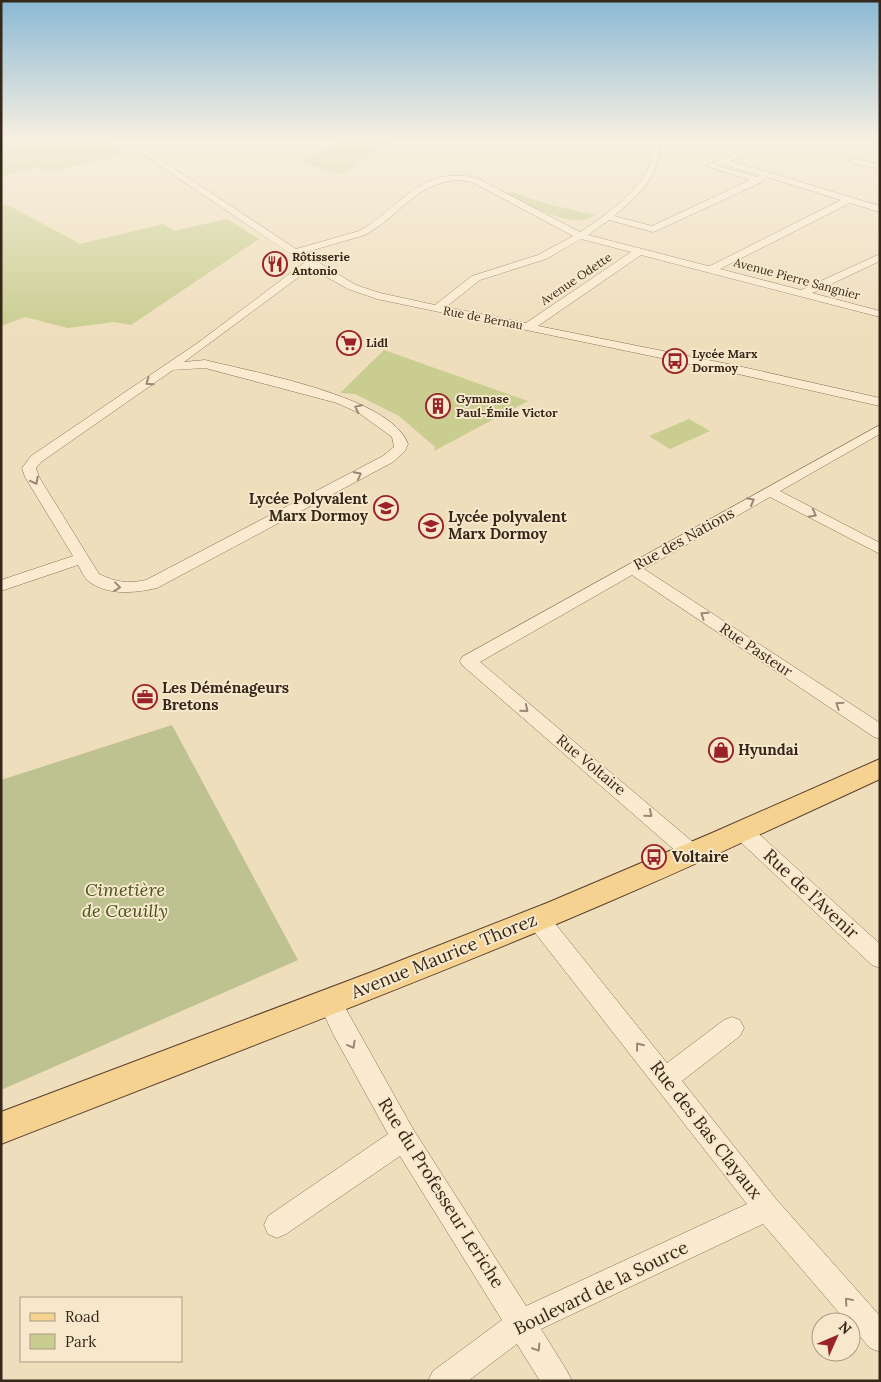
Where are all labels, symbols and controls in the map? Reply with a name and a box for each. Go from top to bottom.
place label: Rôtisserie Antonio [292,249,351,278]
street label: Avenue Odette [536,249,615,309]
restaurant icon: Rôtisserie Antonio [262,251,288,277]
street label: Avenue Pierre Sangnier [731,254,863,303]
street label: Rue de Bernau [442,302,524,333]
supermarket icon: Lidl [336,330,362,356]
place label: Lidl [366,335,388,350]
place label: Lycée Marx Dormoy [692,346,758,375]
bus stop icon: Lycée Marx Dormoy [662,348,688,374]
one-way arrow [145,376,154,385]
place label: Gymnase Paul-Émile Victor [456,391,558,420]
building icon: Gymnase Paul-Émile Victor [425,393,451,419]
one-way arrow [354,404,363,414]
one-way arrow [352,471,361,481]
one-way arrow [29,476,39,485]
place label: Lycée Polyvalent Marx Dormoy [249,489,369,525]
school or university icon: Lycée Polyvalent Marx Dormoy [373,495,399,521]
one-way arrow [746,497,755,507]
street label: Rue des Nations [630,503,738,574]
place label: Lycée polyvalent Marx Dormoy [448,507,568,543]
one-way arrow [807,507,816,517]
school or university icon: Lycée polyvalent Marx Dormoy [418,513,444,539]
one-way arrow [114,581,122,592]
one-way arrow [700,612,709,621]
street label: Rue Pasteur [716,618,797,681]
place label: Les Déménageurs Bretons [162,678,289,714]
office icon: Les Déménageurs Bretons [132,684,158,710]
one-way arrow [835,702,845,711]
one-way arrow [519,704,528,712]
street label: Rue Voltaire [553,730,630,799]
shop icon: Hyundai [708,737,734,763]
place label: Hyundai [738,740,799,759]
one-way arrow [643,809,652,817]
bus stop icon: Voltaire [641,844,667,870]
street label: Rue de l’Avenir [759,844,864,944]
place label: Voltaire [672,847,729,866]
park label: Cimetière de Cœuilly [82,878,168,922]
street label: Avenue Maurice Thorez [347,908,540,1004]
one-way arrow [345,1039,355,1048]
one-way arrow [637,1043,645,1052]
street label: Rue des Bas Clayaux [645,1056,768,1204]
street label: Rue du Professeur Leriche [373,1093,510,1292]
street label: Boulevard de la Source [510,1235,692,1340]
legend [20,1297,182,1362]
one-way arrow [845,1298,854,1307]
text: Road [65,1307,100,1326]
north arrow [811,1312,861,1362]
text: N [835,1318,856,1338]
text: Park [65,1332,96,1351]
one-way arrow [530,1342,540,1351]

